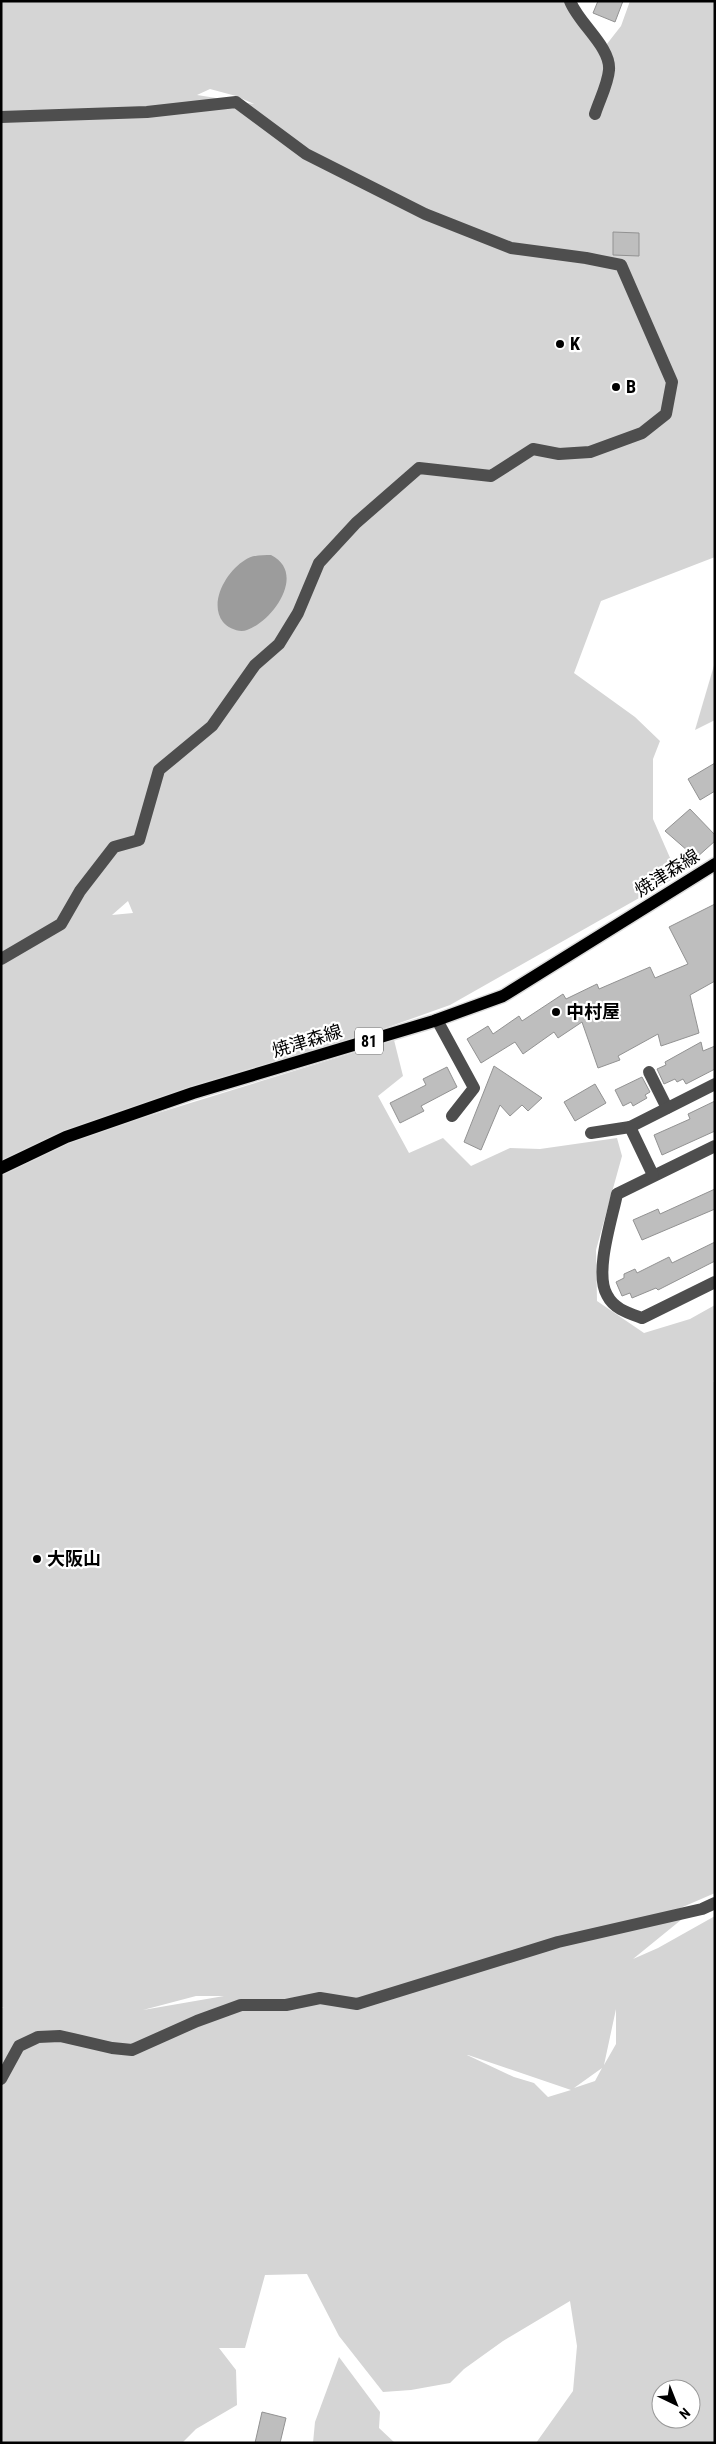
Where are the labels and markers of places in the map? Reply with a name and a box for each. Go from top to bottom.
place label: K [570,333,581,354]
marker: K [554,338,566,350]
place label: B [626,376,636,397]
marker: B [610,381,622,393]
place label: 中村屋 [566,1001,620,1022]
marker: 中村屋 [550,1006,562,1018]
place label: 大阪山 [47,1548,101,1569]
marker: 大阪山 [31,1553,43,1565]

